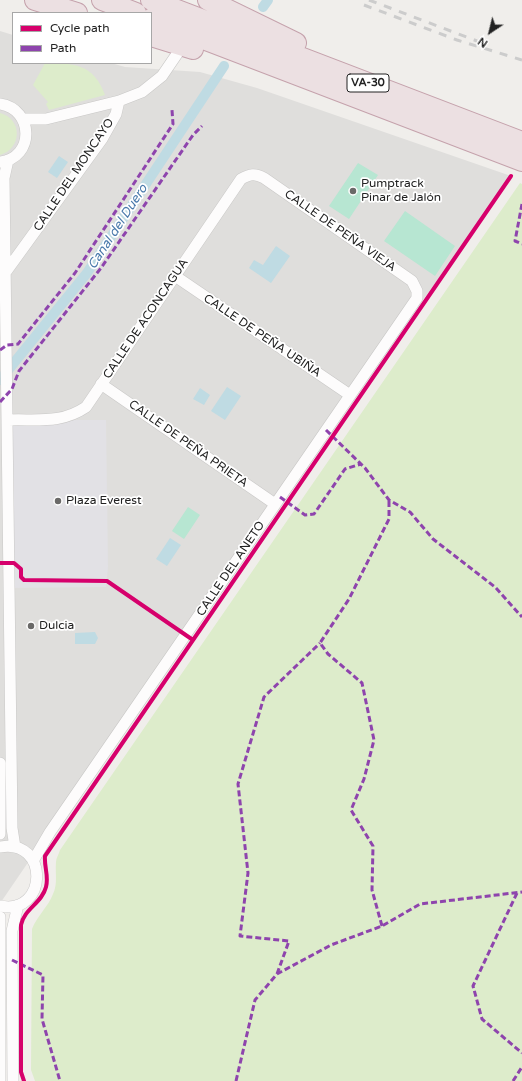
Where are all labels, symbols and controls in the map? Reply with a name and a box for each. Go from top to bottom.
legend [12,12,152,64]
north arrow [470,12,510,52]
text: Cycle path [50,21,109,35]
text: N [475,34,490,50]
text: Path [50,41,76,55]
road number: VA-30 [347,74,389,92]
street label: CALLE DEL MONCAYO [31,116,117,234]
place label: Pumptrack Pinar de Jalón [361,177,441,205]
water label: Canal del Duero [85,182,151,272]
marker: Pumptrack Pinar de Jalón [348,186,358,196]
street label: CALLE DE PEÑA VIEJA [281,187,399,275]
street label: CALLE DE ACONCAGUA [100,256,192,382]
street label: CALLE DE PEÑA UBIÑA [201,291,323,381]
street label: CALLE DE PEÑA PRIETA [126,397,250,491]
place label: Plaza Everest [66,494,142,508]
marker: Plaza Everest [53,496,63,506]
street label: CALLE DEL ANETO [194,519,268,619]
place label: Dulcia [39,619,74,633]
marker: Dulcia [26,621,36,631]

